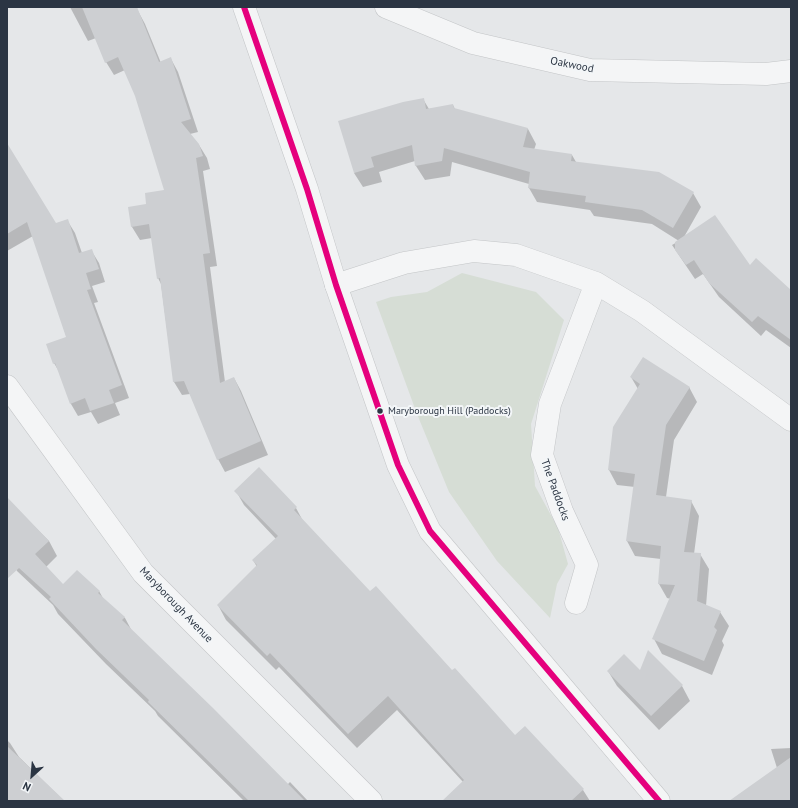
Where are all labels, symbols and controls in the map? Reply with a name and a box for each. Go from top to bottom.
street label: Oakwood [549,54,595,76]
place label: Maryborough Hill (Paddocks) [388,405,511,417]
marker: Maryborough Hill (Paddocks) [375,406,385,416]
street label: The Paddocks [538,457,572,523]
street label: Maryborough Avenue [137,565,215,645]
north arrow [12,756,52,796]
text: N [20,779,33,795]

